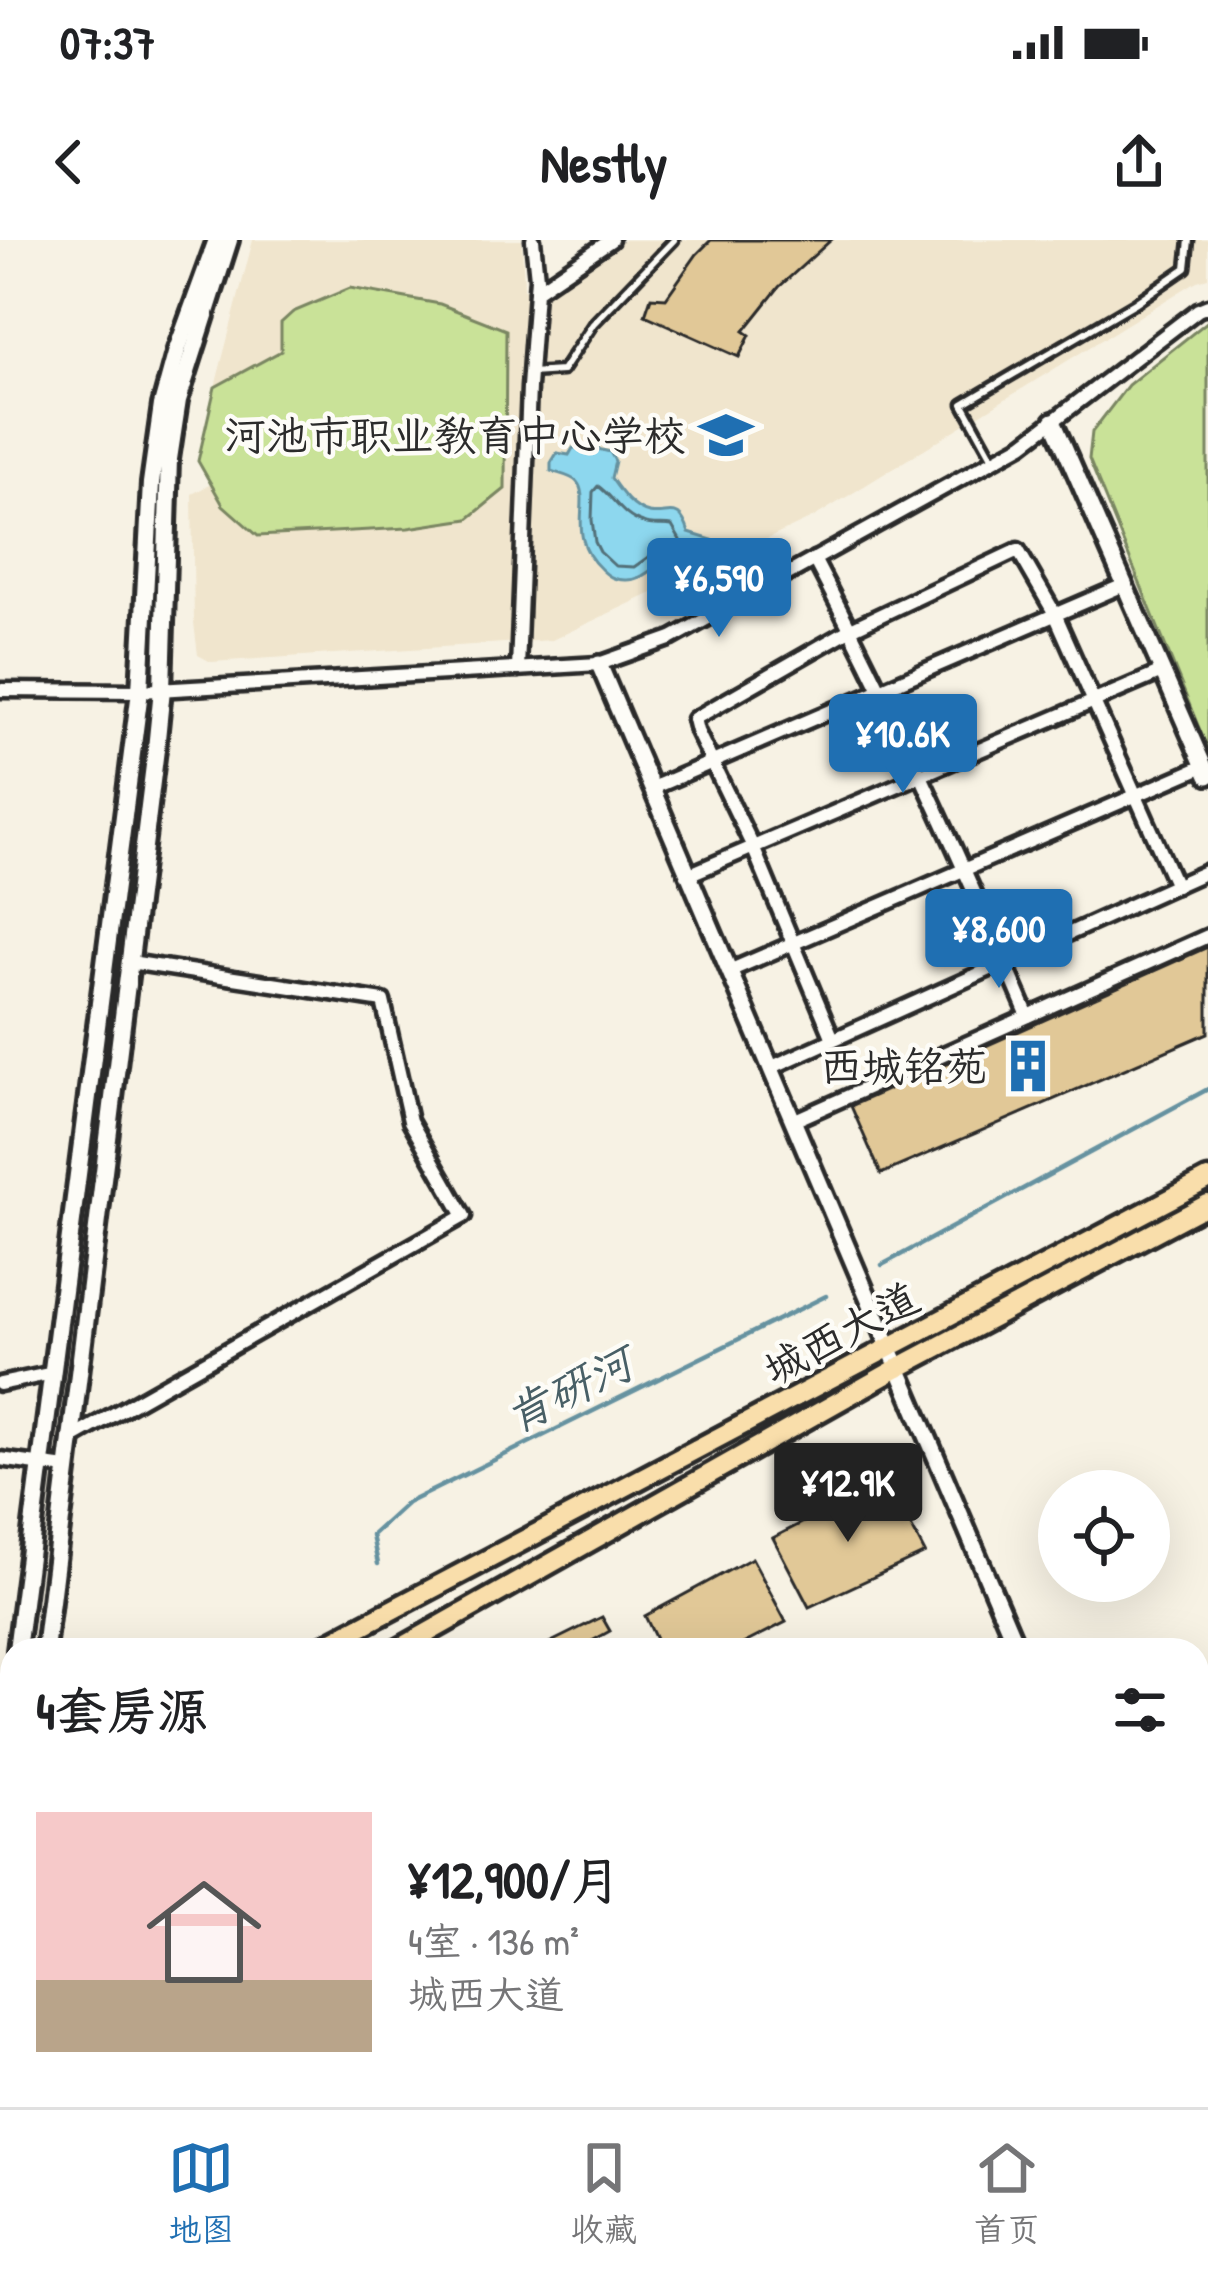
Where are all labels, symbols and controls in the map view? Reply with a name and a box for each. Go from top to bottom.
text: 07:37 [60,12,155,73]
text: Nestly [541,126,667,199]
icon: back [36,129,102,195]
icon: share [1106,129,1172,195]
place label: 河池市职业教育中心学校 [224,406,686,463]
school or university icon: 河池市职业教育中心学校 [697,406,755,464]
pin: ¥6,590 [621,538,817,640]
text: ¥6,590 [674,550,764,603]
pin: ¥10.6K [805,694,1001,796]
text: ¥10.6K [856,706,950,759]
pin: ¥8,600 [901,889,1097,991]
text: ¥8,600 [952,901,1046,954]
place label: 西城铭苑 [820,1037,988,1094]
building icon: 西城铭苑 [999,1037,1057,1095]
street label: 城西大道 [753,1268,928,1397]
water label: 肯研河 [495,1328,649,1446]
pin: ¥12.9K [750,1443,946,1545]
text: ¥12.9K [801,1455,895,1508]
map controls [1038,1470,1170,1602]
button: locate [1038,1470,1170,1602]
text: 4套房源 [36,1676,208,1745]
icon: filters [1107,1677,1173,1743]
text: ¥12,900/月 [408,1845,621,1914]
icon: home [132,1860,276,2004]
text: 4室 · 136 m² [408,1914,579,1967]
text: 城西大道 [408,1967,564,2020]
tab: 地图 [168,2135,234,2251]
tab: 收藏 [571,2135,637,2251]
tab: 首页 [974,2135,1040,2251]

